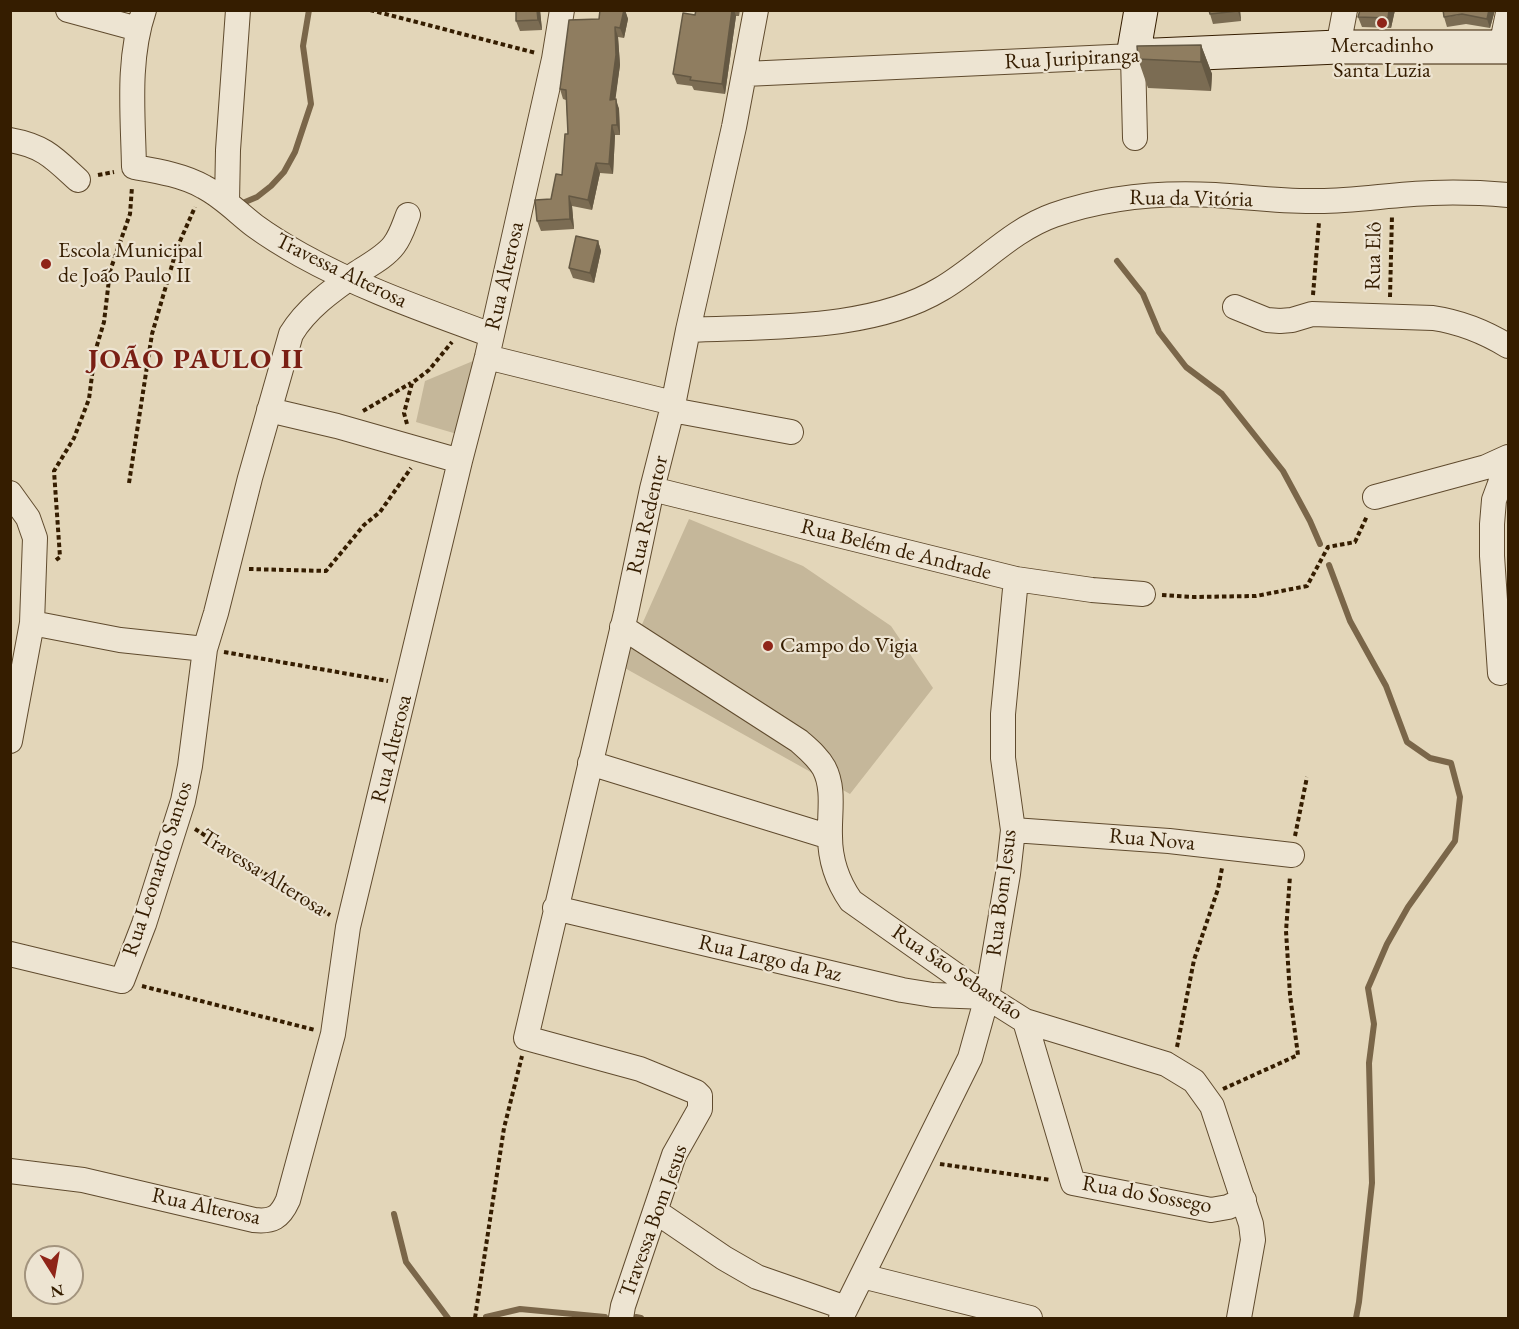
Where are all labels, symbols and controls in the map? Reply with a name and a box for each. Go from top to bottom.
marker: Mercadinho Santa Luzia [1375,16,1389,30]
place label: Mercadinho Santa Luzia [1330,33,1434,84]
street label: Rua Juripiranga [1004,42,1140,76]
street label: Rua da Vitória [1129,185,1253,213]
street label: Rua Alterosa [480,219,530,333]
street label: Rua Elô [1360,221,1388,291]
street label: Travessa Alterosa [271,228,411,314]
place label: Escola Municipal de João Paulo II [58,238,203,290]
marker: Escola Municipal de João Paulo II [39,257,53,271]
district label: JOÃO PAULO II [88,343,304,377]
street label: Rua Redentor [622,453,674,577]
street label: Rua Belém de Andrade [798,514,994,586]
place label: Campo do Vigia [780,633,918,659]
marker: Campo do Vigia [761,639,775,653]
street label: Rua Alterosa [366,692,418,806]
street label: Rua Leonardo Santos [117,778,199,960]
street label: Rua Nova [1108,823,1196,857]
street label: Travessa Alterosa [195,824,331,922]
street label: Rua Bom Jesus [981,828,1023,958]
street label: Rua São Sebastião [886,919,1028,1027]
street label: Rua Largo da Paz [696,930,844,988]
street label: Travessa Bom Jesus [614,1141,694,1301]
street label: Rua do Sossego [1080,1171,1214,1219]
street label: Rua Alterosa [149,1183,263,1231]
north arrow [24,1245,84,1305]
text: N [49,1280,66,1303]

